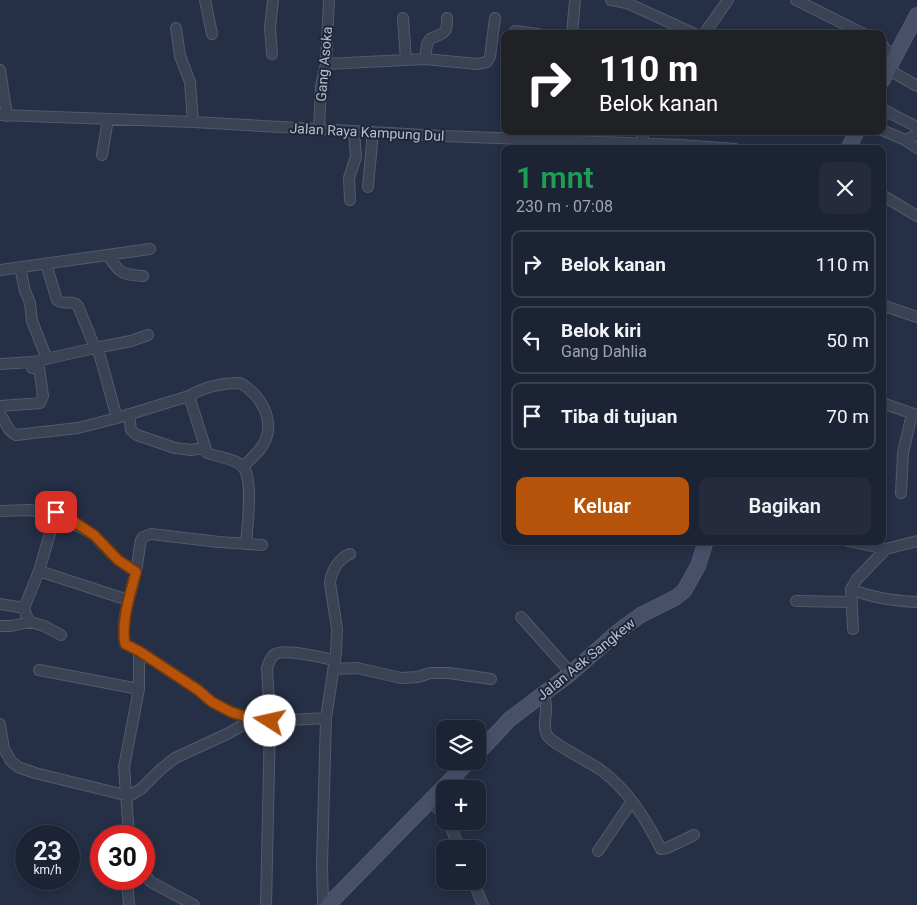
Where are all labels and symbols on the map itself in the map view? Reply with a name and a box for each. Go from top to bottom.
street label: Gang Asoka [313,26,335,102]
street label: Jalan Raya Kampung Dul [289,120,445,144]
pin [35,491,77,533]
street label: Jalan Aek Sangkew [534,614,638,703]
position arrow [243,694,295,746]
speed limit sign: 30 [90,825,155,890]

